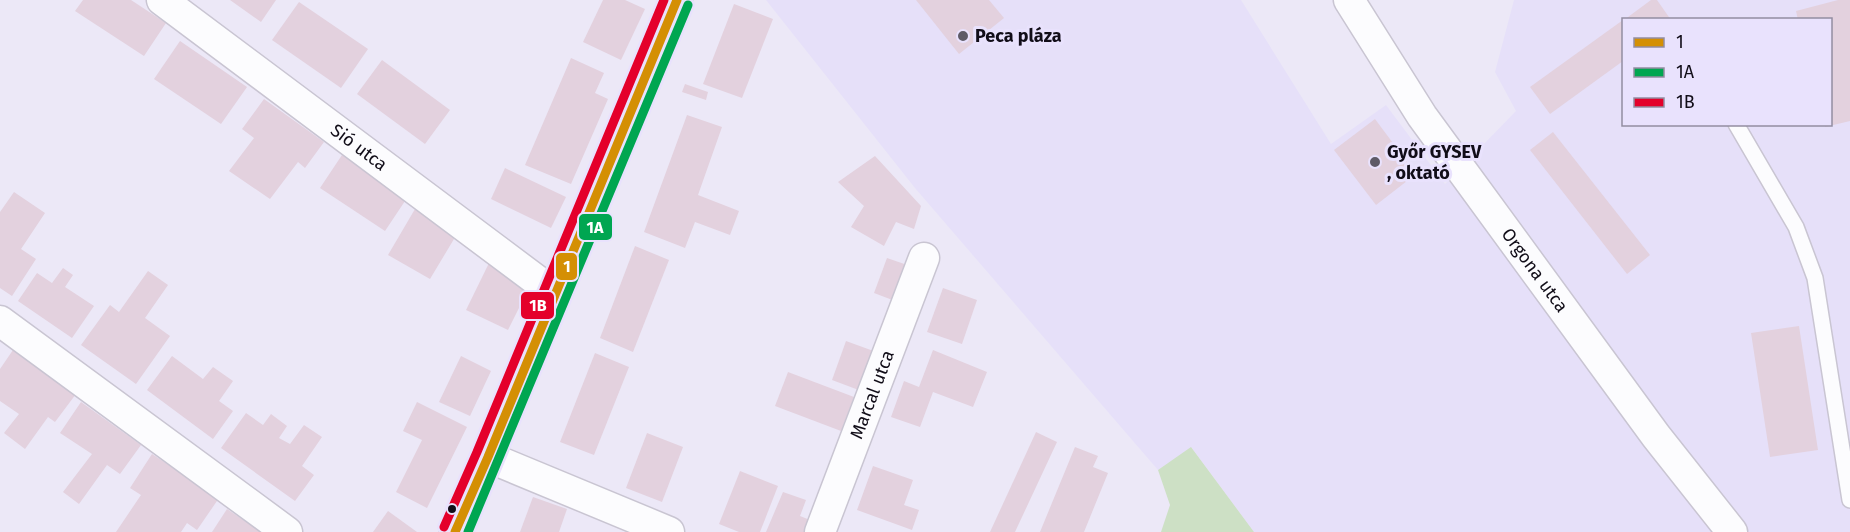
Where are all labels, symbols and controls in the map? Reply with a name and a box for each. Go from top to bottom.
legend [1622,18,1832,126]
place label: Peca pláza [975,25,1062,47]
marker: Peca pláza [956,29,970,43]
text: 1 [1676,31,1684,53]
text: 1A [1676,61,1695,83]
text: 1B [1676,91,1695,113]
street label: Sió utca [326,119,392,176]
place label: Győr GYSEV , oktató [1387,141,1482,184]
marker: Győr GYSEV , oktató [1368,155,1382,169]
line badge: 1A [578,213,613,241]
text: 1A [587,218,604,237]
street label: Orgona utca [1497,224,1573,317]
line badge: 1 [555,252,578,281]
text: 1 [563,257,571,276]
line badge: 1B [520,291,555,320]
text: 1B [529,296,547,315]
street label: Marcal utca [845,347,899,442]
unlabelled marker [446,503,458,515]

